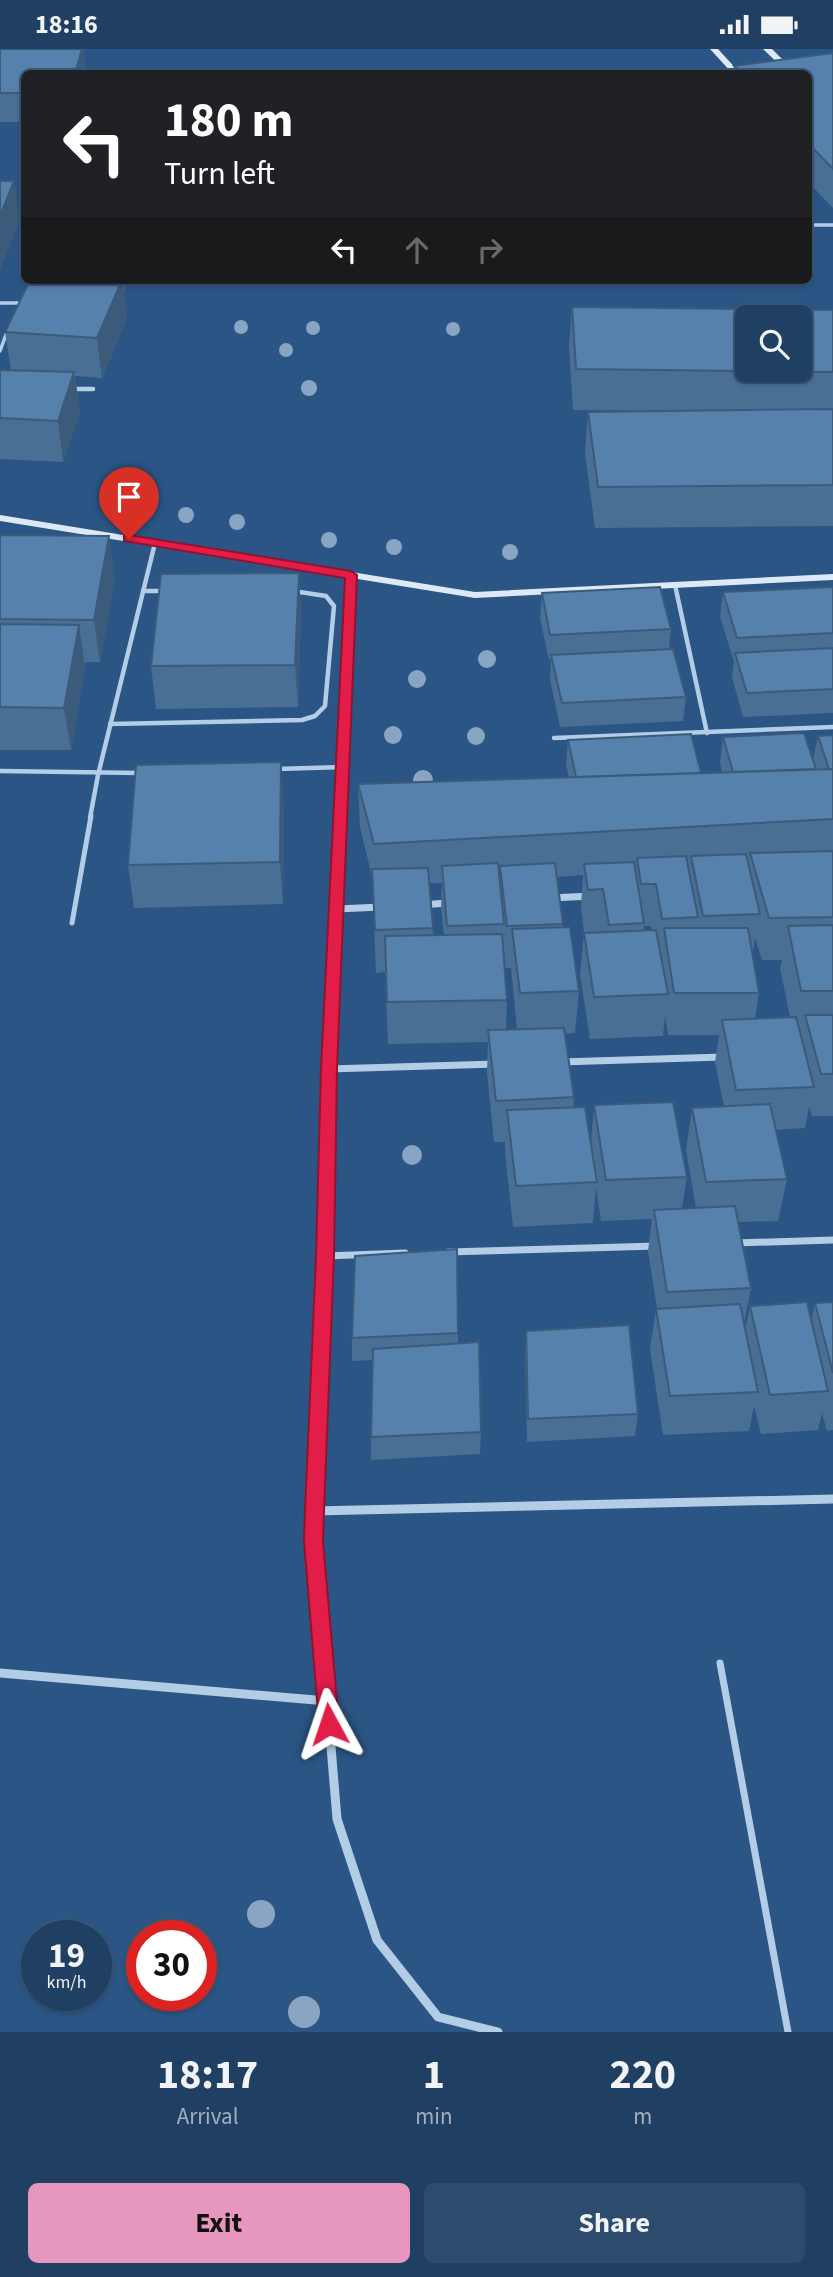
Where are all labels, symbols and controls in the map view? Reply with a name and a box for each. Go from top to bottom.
text: 18:16 [35,6,98,43]
text: 180 m [164,86,293,156]
icon: left [49,98,140,189]
text: Turn left [164,151,275,197]
icon: left [325,231,363,269]
icon: ahead [398,231,436,269]
icon: right [471,231,509,269]
map controls [735,305,812,382]
button: search [735,305,812,382]
pin [99,467,159,539]
icon: arrive [110,478,148,516]
position arrow [292,1687,366,1761]
speed limit sign: 30 [126,1920,217,2011]
text: 19 [48,1931,85,1981]
text: km/h [47,1970,86,1995]
text: 18:17 [157,2045,258,2105]
text: 1 [423,2045,445,2105]
text: 220 [609,2045,676,2105]
text: Arrival [177,2100,239,2133]
text: min [415,2100,453,2133]
text: m [633,2100,652,2133]
button: Exit [28,2183,410,2263]
button: Share [424,2183,805,2263]

